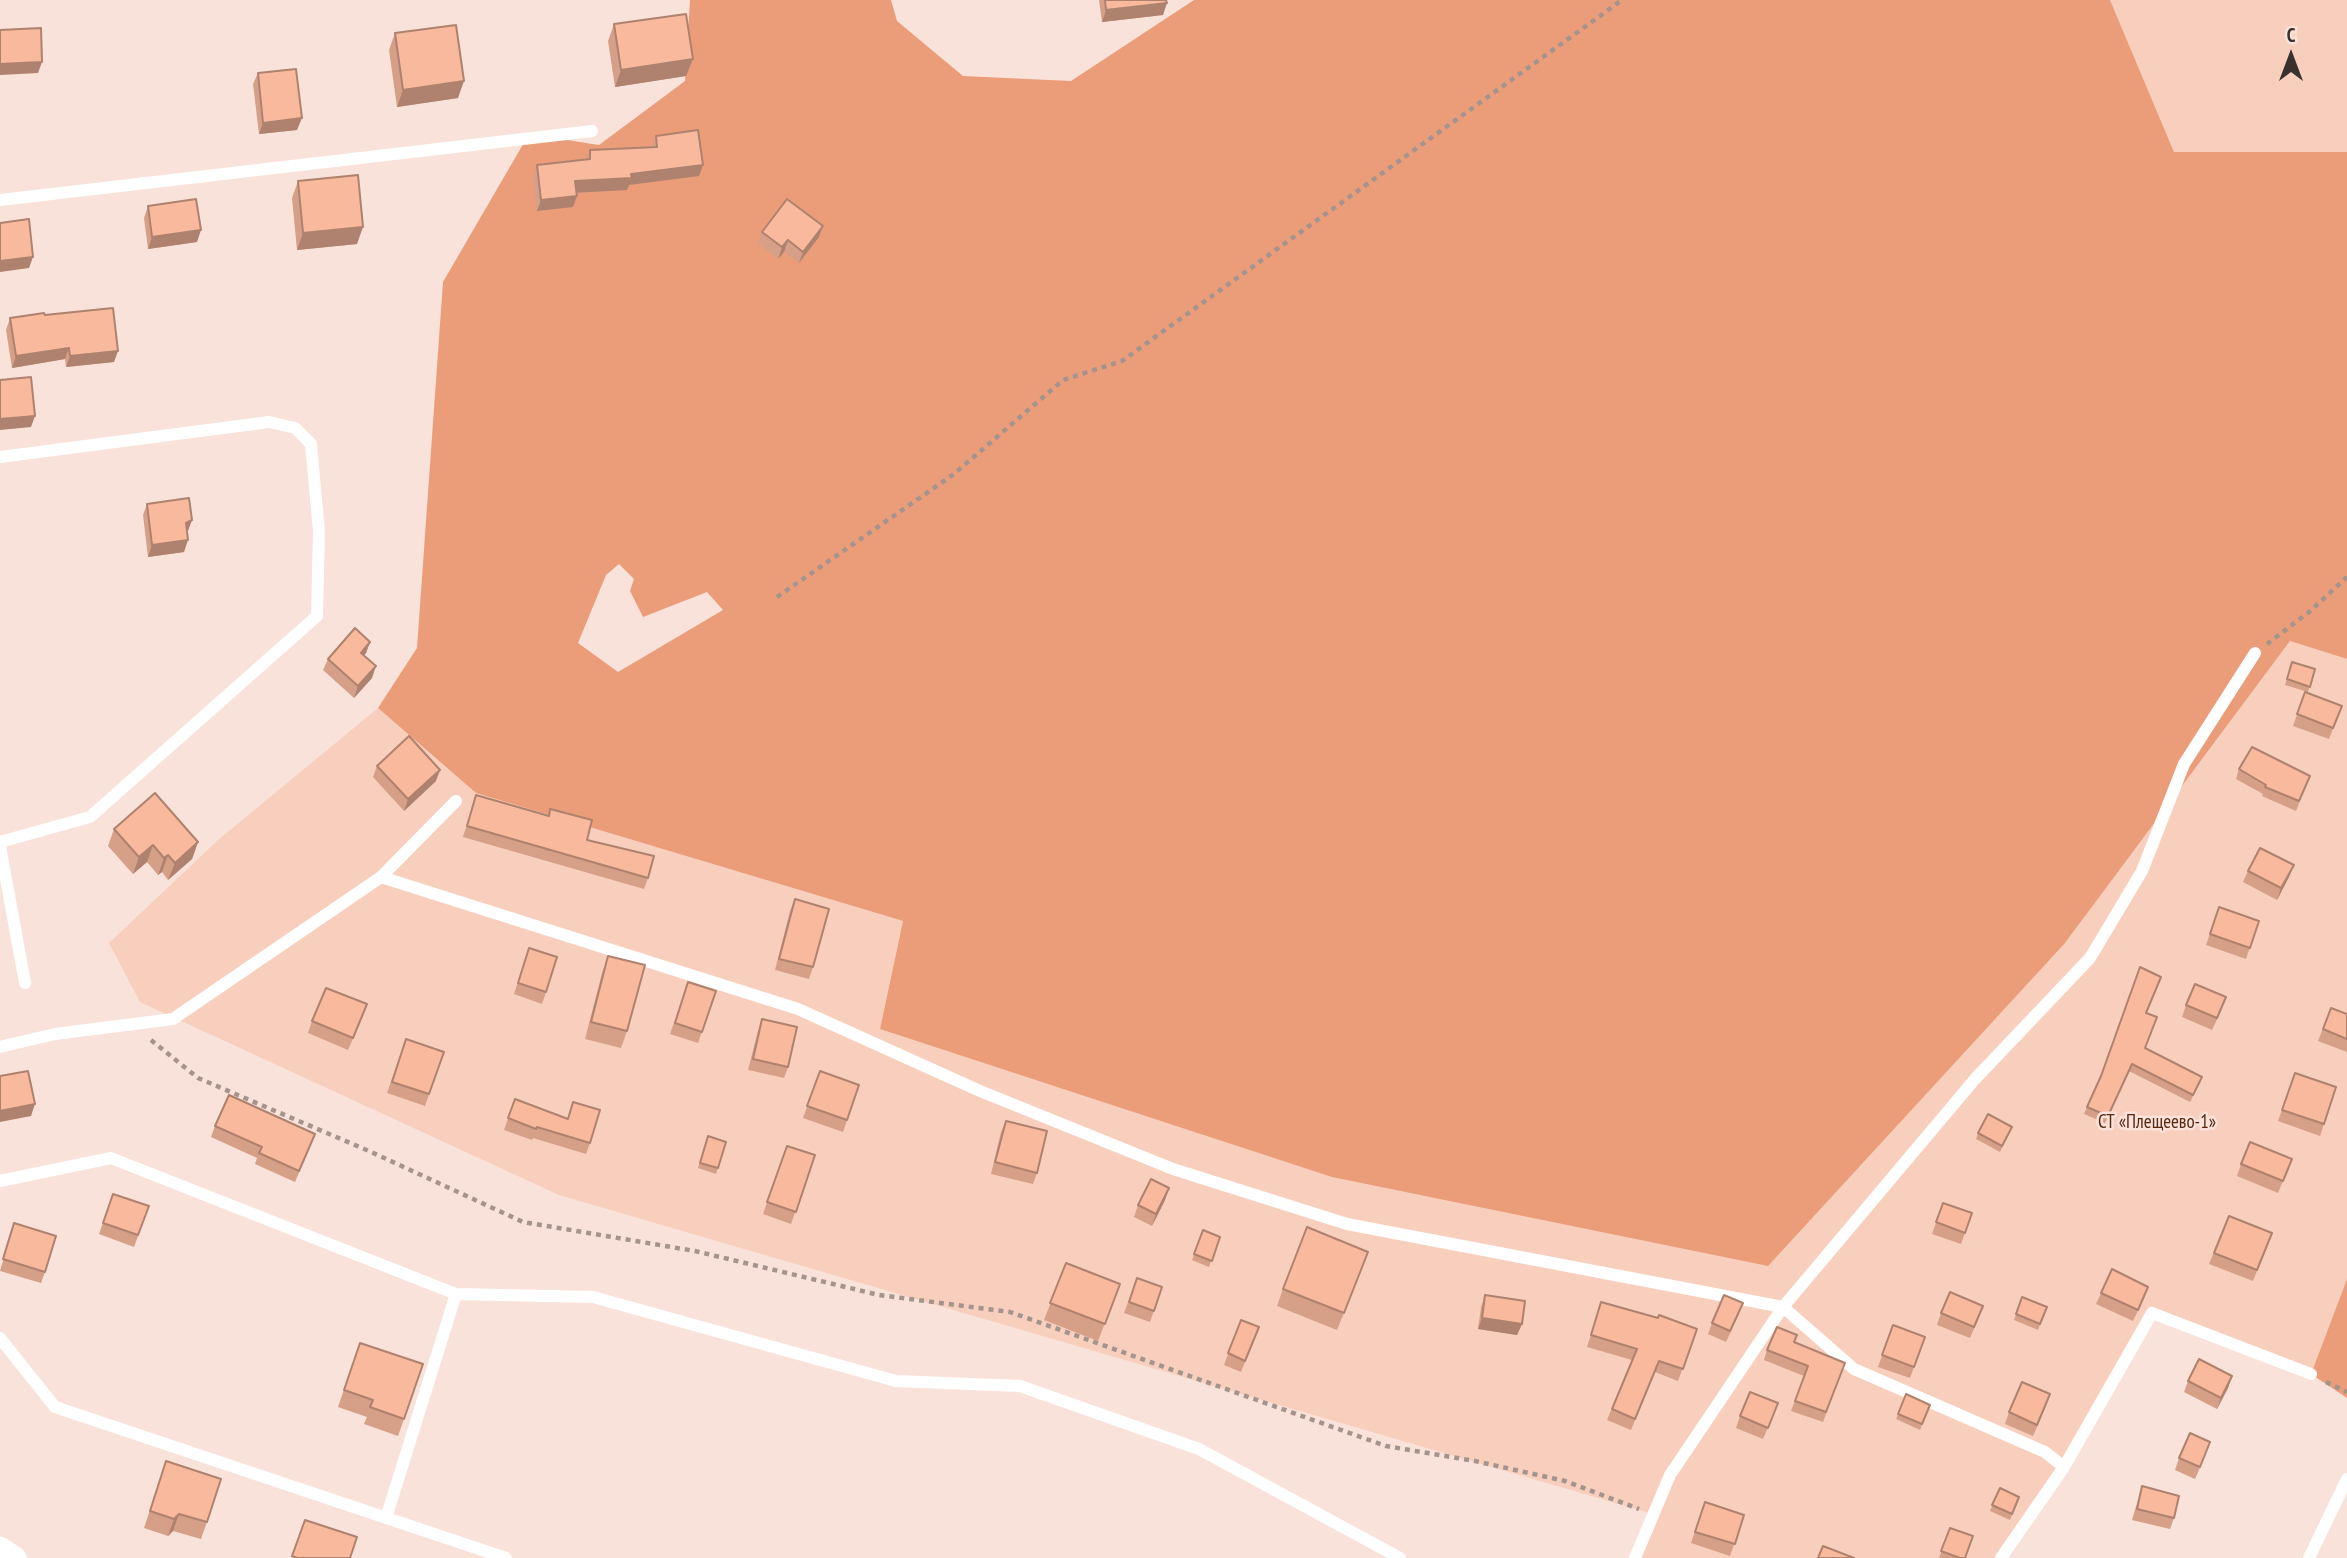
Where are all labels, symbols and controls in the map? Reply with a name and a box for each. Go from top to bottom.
north arrow [2256,21,2326,91]
text: С [2287,23,2295,47]
park label: СТ «Плещеево-1» [2098,1112,2216,1134]

